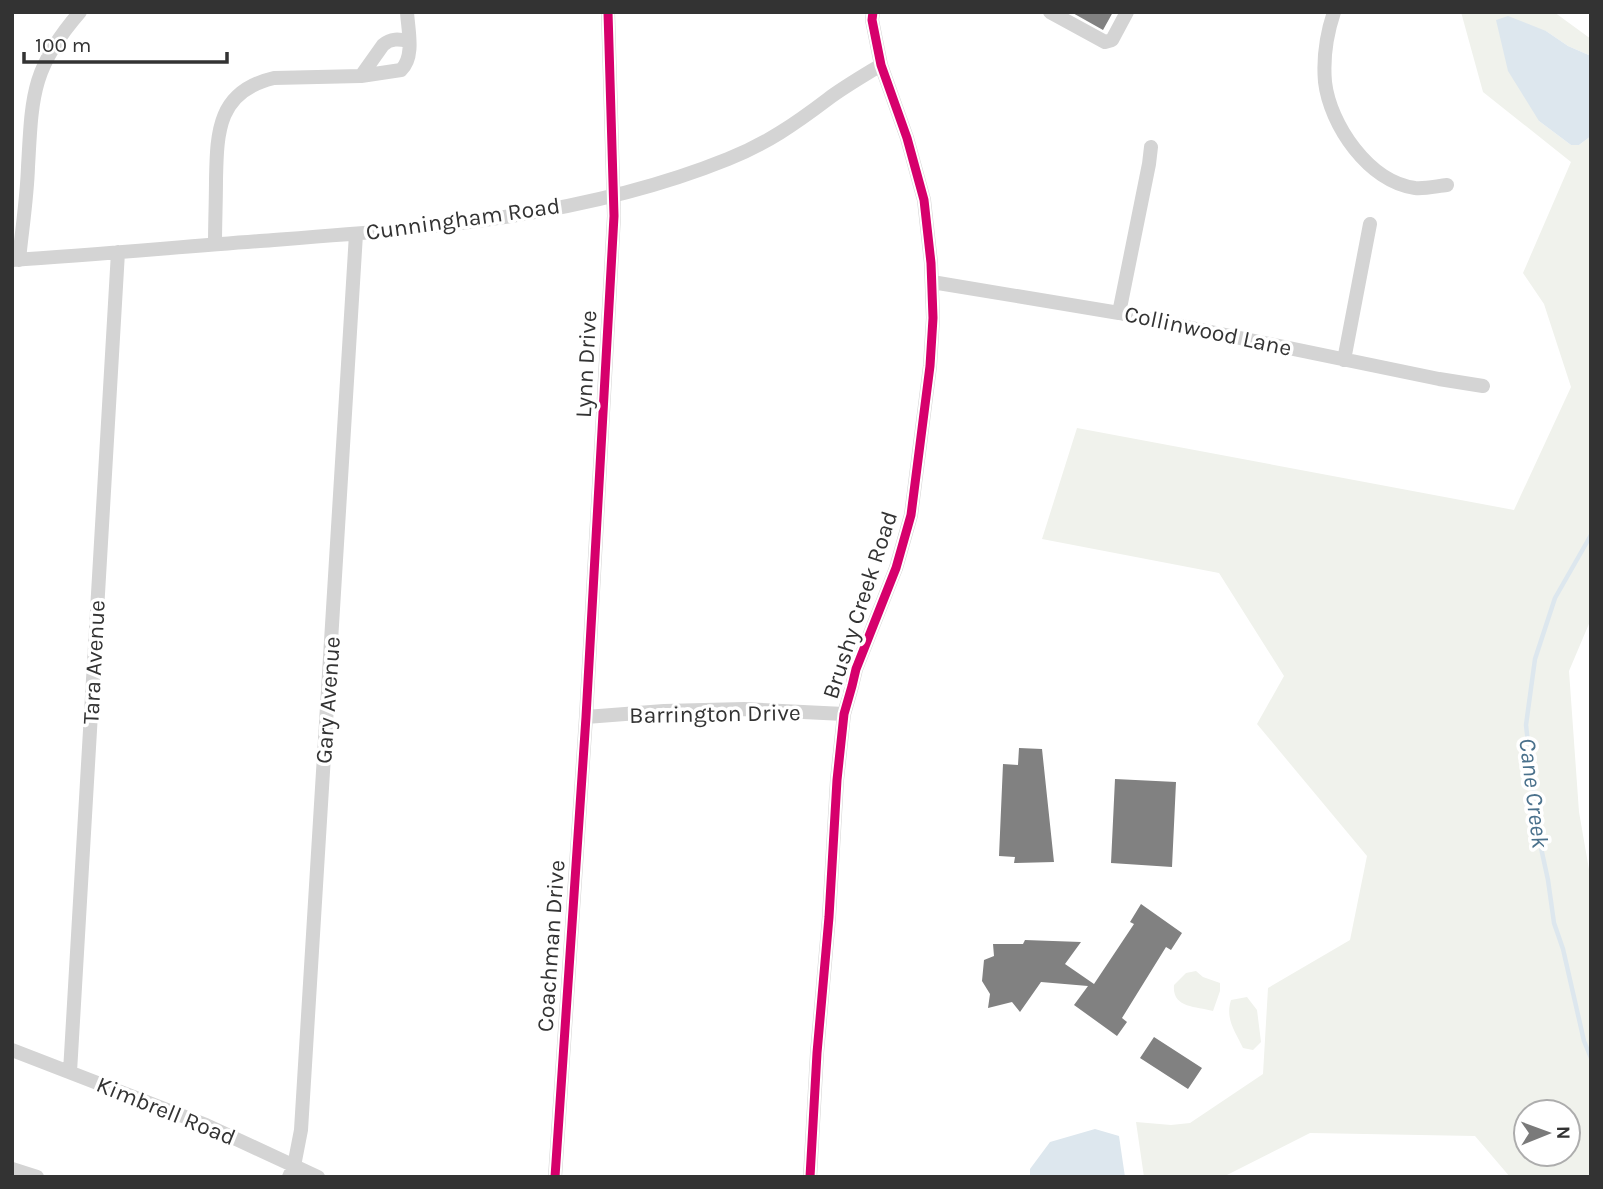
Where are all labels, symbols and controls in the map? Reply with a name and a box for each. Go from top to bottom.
scale bar [24,21,228,65]
text: 100 m [35,33,92,57]
street label: Cunningham Road [364,192,562,246]
street label: Collinwood Lane [1122,300,1294,362]
street label: Lynn Drive [570,309,602,419]
street label: Brushy Creek Road [817,508,903,702]
street label: Tara Avenue [77,599,111,725]
street label: Gary Avenue [310,635,346,765]
street label: Barrington Drive [629,699,801,729]
water label: Cane Creek [1513,736,1555,850]
street label: Coachman Drive [532,859,570,1033]
street label: Kimbrell Road [93,1071,239,1151]
north arrow [1512,1098,1582,1168]
text: N [1552,1126,1574,1140]

